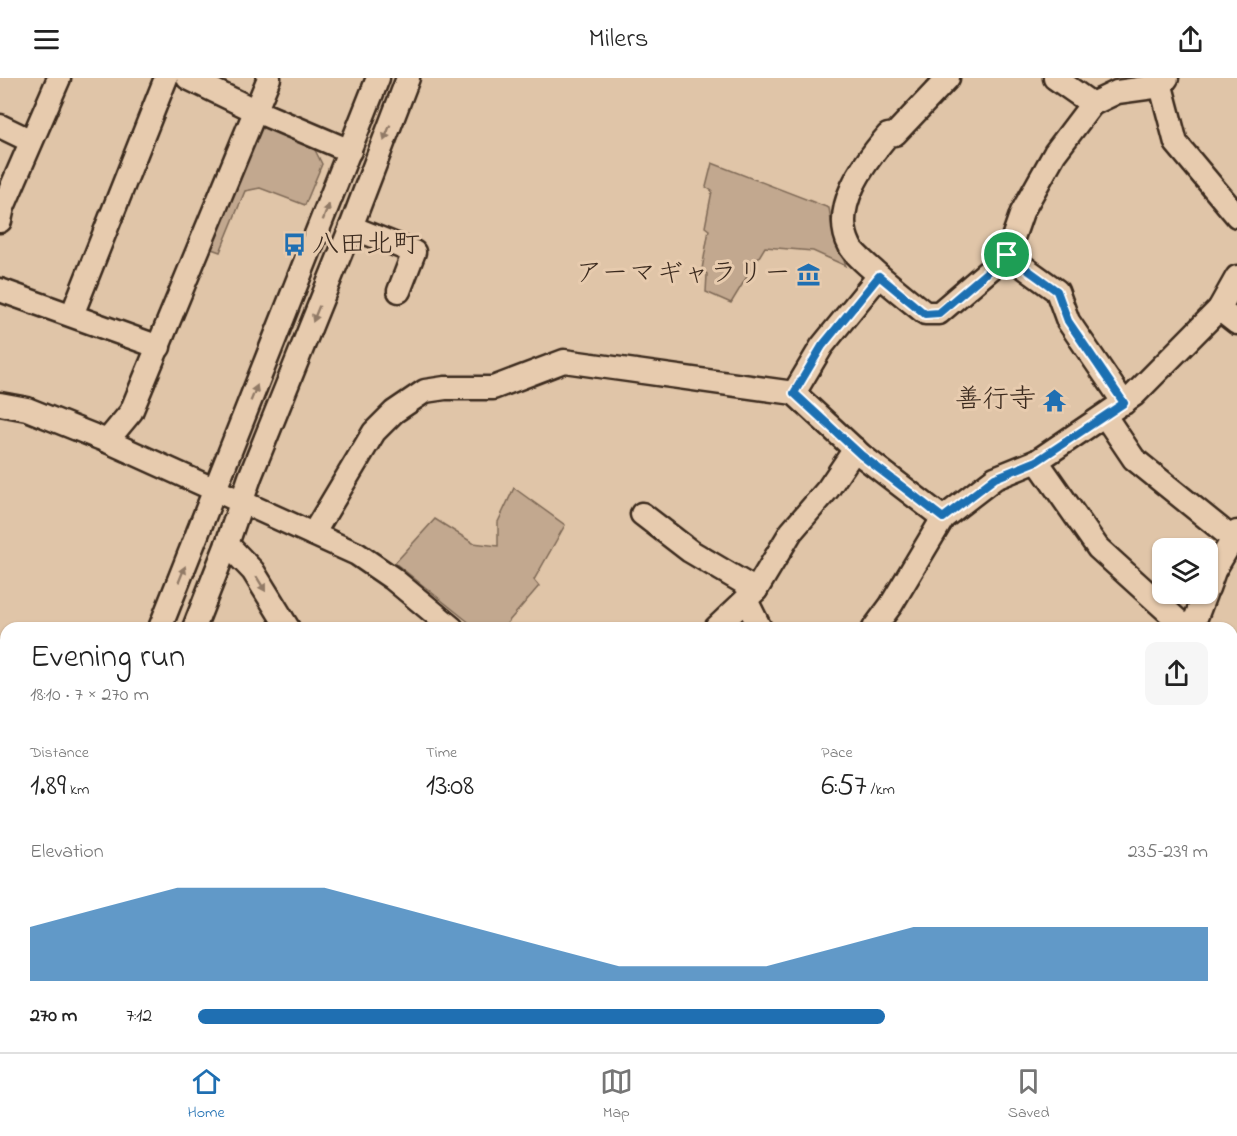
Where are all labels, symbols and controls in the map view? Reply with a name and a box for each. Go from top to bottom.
text: Milers [589,20,649,59]
icon: menu [30,23,63,56]
icon: share [1174,23,1207,56]
one-way arrow [382,124,392,142]
one-way arrow [322,203,332,221]
place label: 八田北町 [312,226,420,265]
pin [981,229,1032,280]
bus stop icon: 八田北町 [281,232,307,258]
icon: arrive [990,238,1023,271]
place label: アーマギャラリー [576,255,791,294]
museum icon: アーマギャラリー [796,261,822,287]
one-way arrow [311,305,320,323]
place label: 善行寺 [955,381,1036,420]
one-way arrow [250,384,259,402]
temple icon: 善行寺 [1041,387,1067,413]
map controls [1152,538,1218,604]
button: layers [1152,538,1218,604]
one-way arrow [178,565,187,583]
one-way arrow [256,576,266,593]
text: Evening run [30,634,185,682]
button: share [1145,642,1208,705]
text: 18:10 · 7 × 270 m [30,681,149,710]
text: Distance [30,741,89,765]
text: Time [426,741,457,765]
text: Pace [821,741,853,765]
text: 1.89 [30,765,66,809]
text: 13:08 [426,765,474,809]
text: 6:57 [821,765,867,809]
text: km [66,778,89,802]
text: /km [867,778,895,802]
text: Elevation [30,838,104,867]
text: 235–239 m [1128,838,1208,867]
text: 270 m [30,1002,77,1031]
text: 7:12 [126,1002,152,1031]
tab: Home [188,1065,225,1125]
tab: Map [600,1065,633,1125]
tab: Saved [1008,1065,1049,1125]

